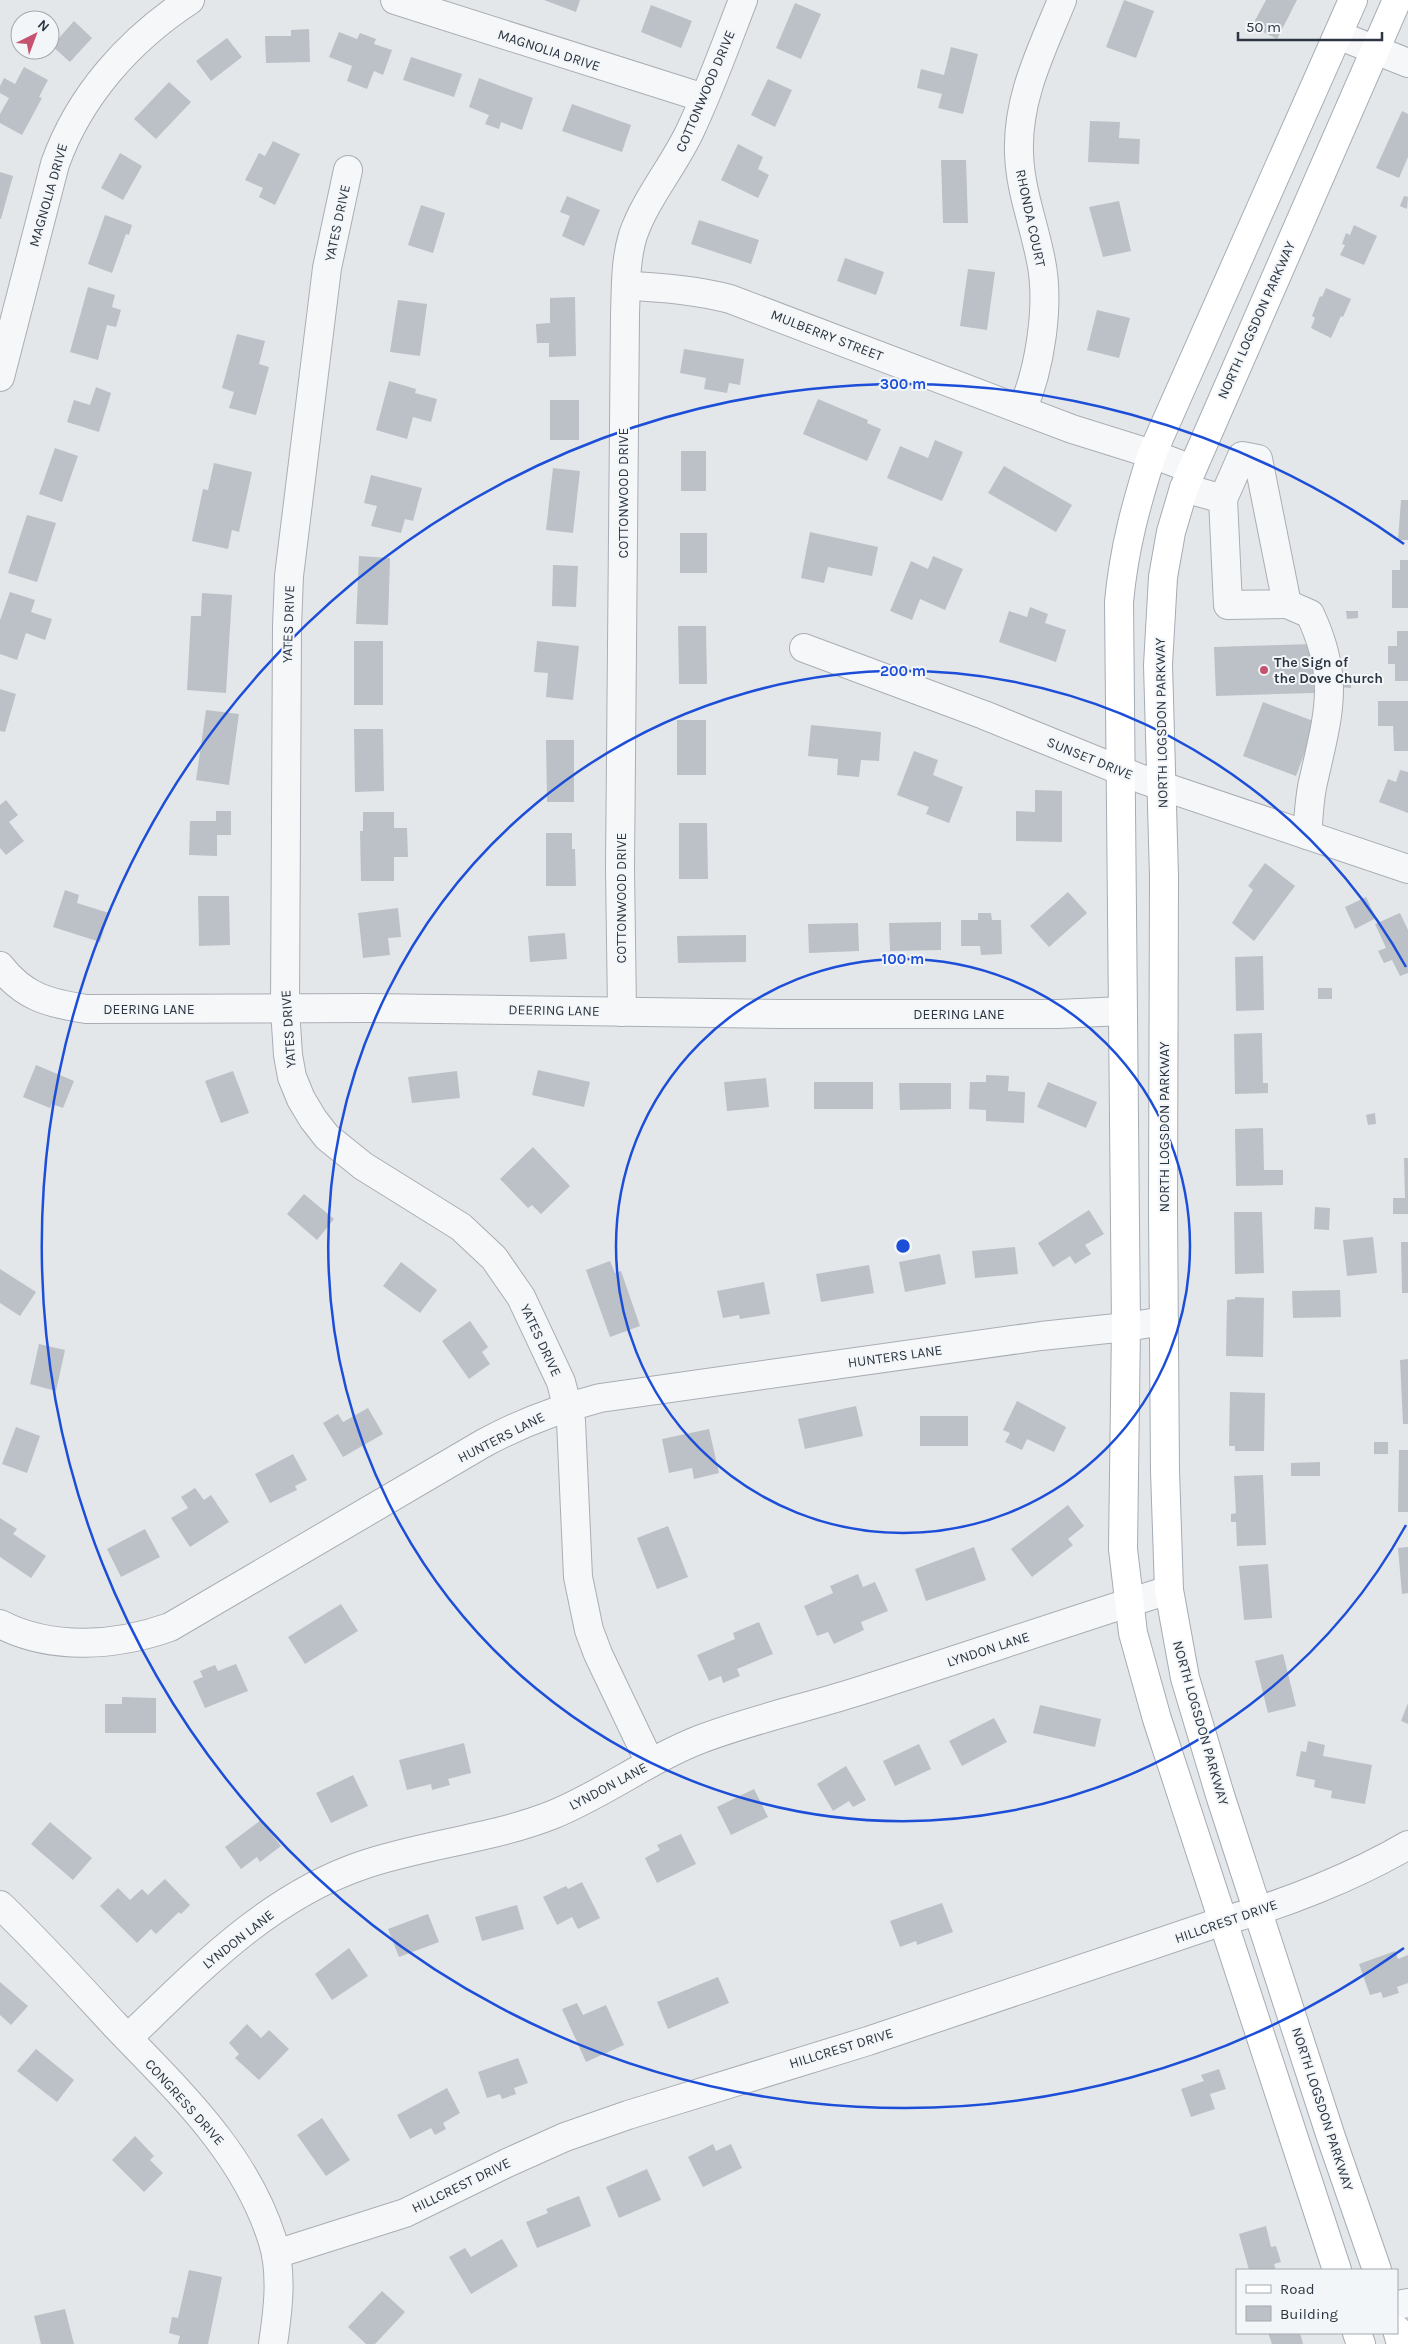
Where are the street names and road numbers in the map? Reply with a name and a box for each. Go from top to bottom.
street label: MAGNOLIA DRIVE [495,26,602,75]
street label: COTTONWOOD DRIVE [672,28,739,155]
street label: MAGNOLIA DRIVE [26,141,71,249]
street label: RHONDA COURT [1012,168,1049,269]
street label: YATES DRIVE [321,183,354,263]
street label: NORTH LOGSDON PARKWAY [1214,238,1299,402]
street label: MULBERRY STREET [768,306,885,365]
street label: COTTONWOOD DRIVE [615,428,632,558]
street label: YATES DRIVE [279,585,298,663]
street label: NORTH LOGSDON PARKWAY [1152,637,1171,809]
street label: SUNSET DRIVE [1044,733,1135,783]
street label: COTTONWOOD DRIVE [613,833,630,963]
street label: YATES DRIVE [277,989,300,1069]
street label: DEERING LANE [103,1001,195,1018]
street label: DEERING LANE [508,1001,600,1020]
street label: DEERING LANE [913,1006,1005,1023]
street label: NORTH LOGSDON PARKWAY [1156,1041,1173,1212]
street label: YATES DRIVE [516,1301,565,1379]
street label: HUNTERS LANE [847,1341,943,1372]
street label: HUNTERS LANE [455,1408,548,1467]
street label: LYNDON LANE [945,1628,1032,1671]
street label: NORTH LOGSDON PARKWAY [1169,1639,1232,1808]
street label: LYNDON LANE [566,1759,650,1814]
street label: HILLCREST DRIVE [1172,1896,1280,1947]
street label: LYNDON LANE [199,1906,277,1973]
street label: HILLCREST DRIVE [787,2025,895,2072]
street label: NORTH LOGSDON PARKWAY [1288,2025,1357,2193]
street label: CONGRESS DRIVE [141,2056,228,2149]
street label: HILLCREST DRIVE [409,2154,513,2217]

